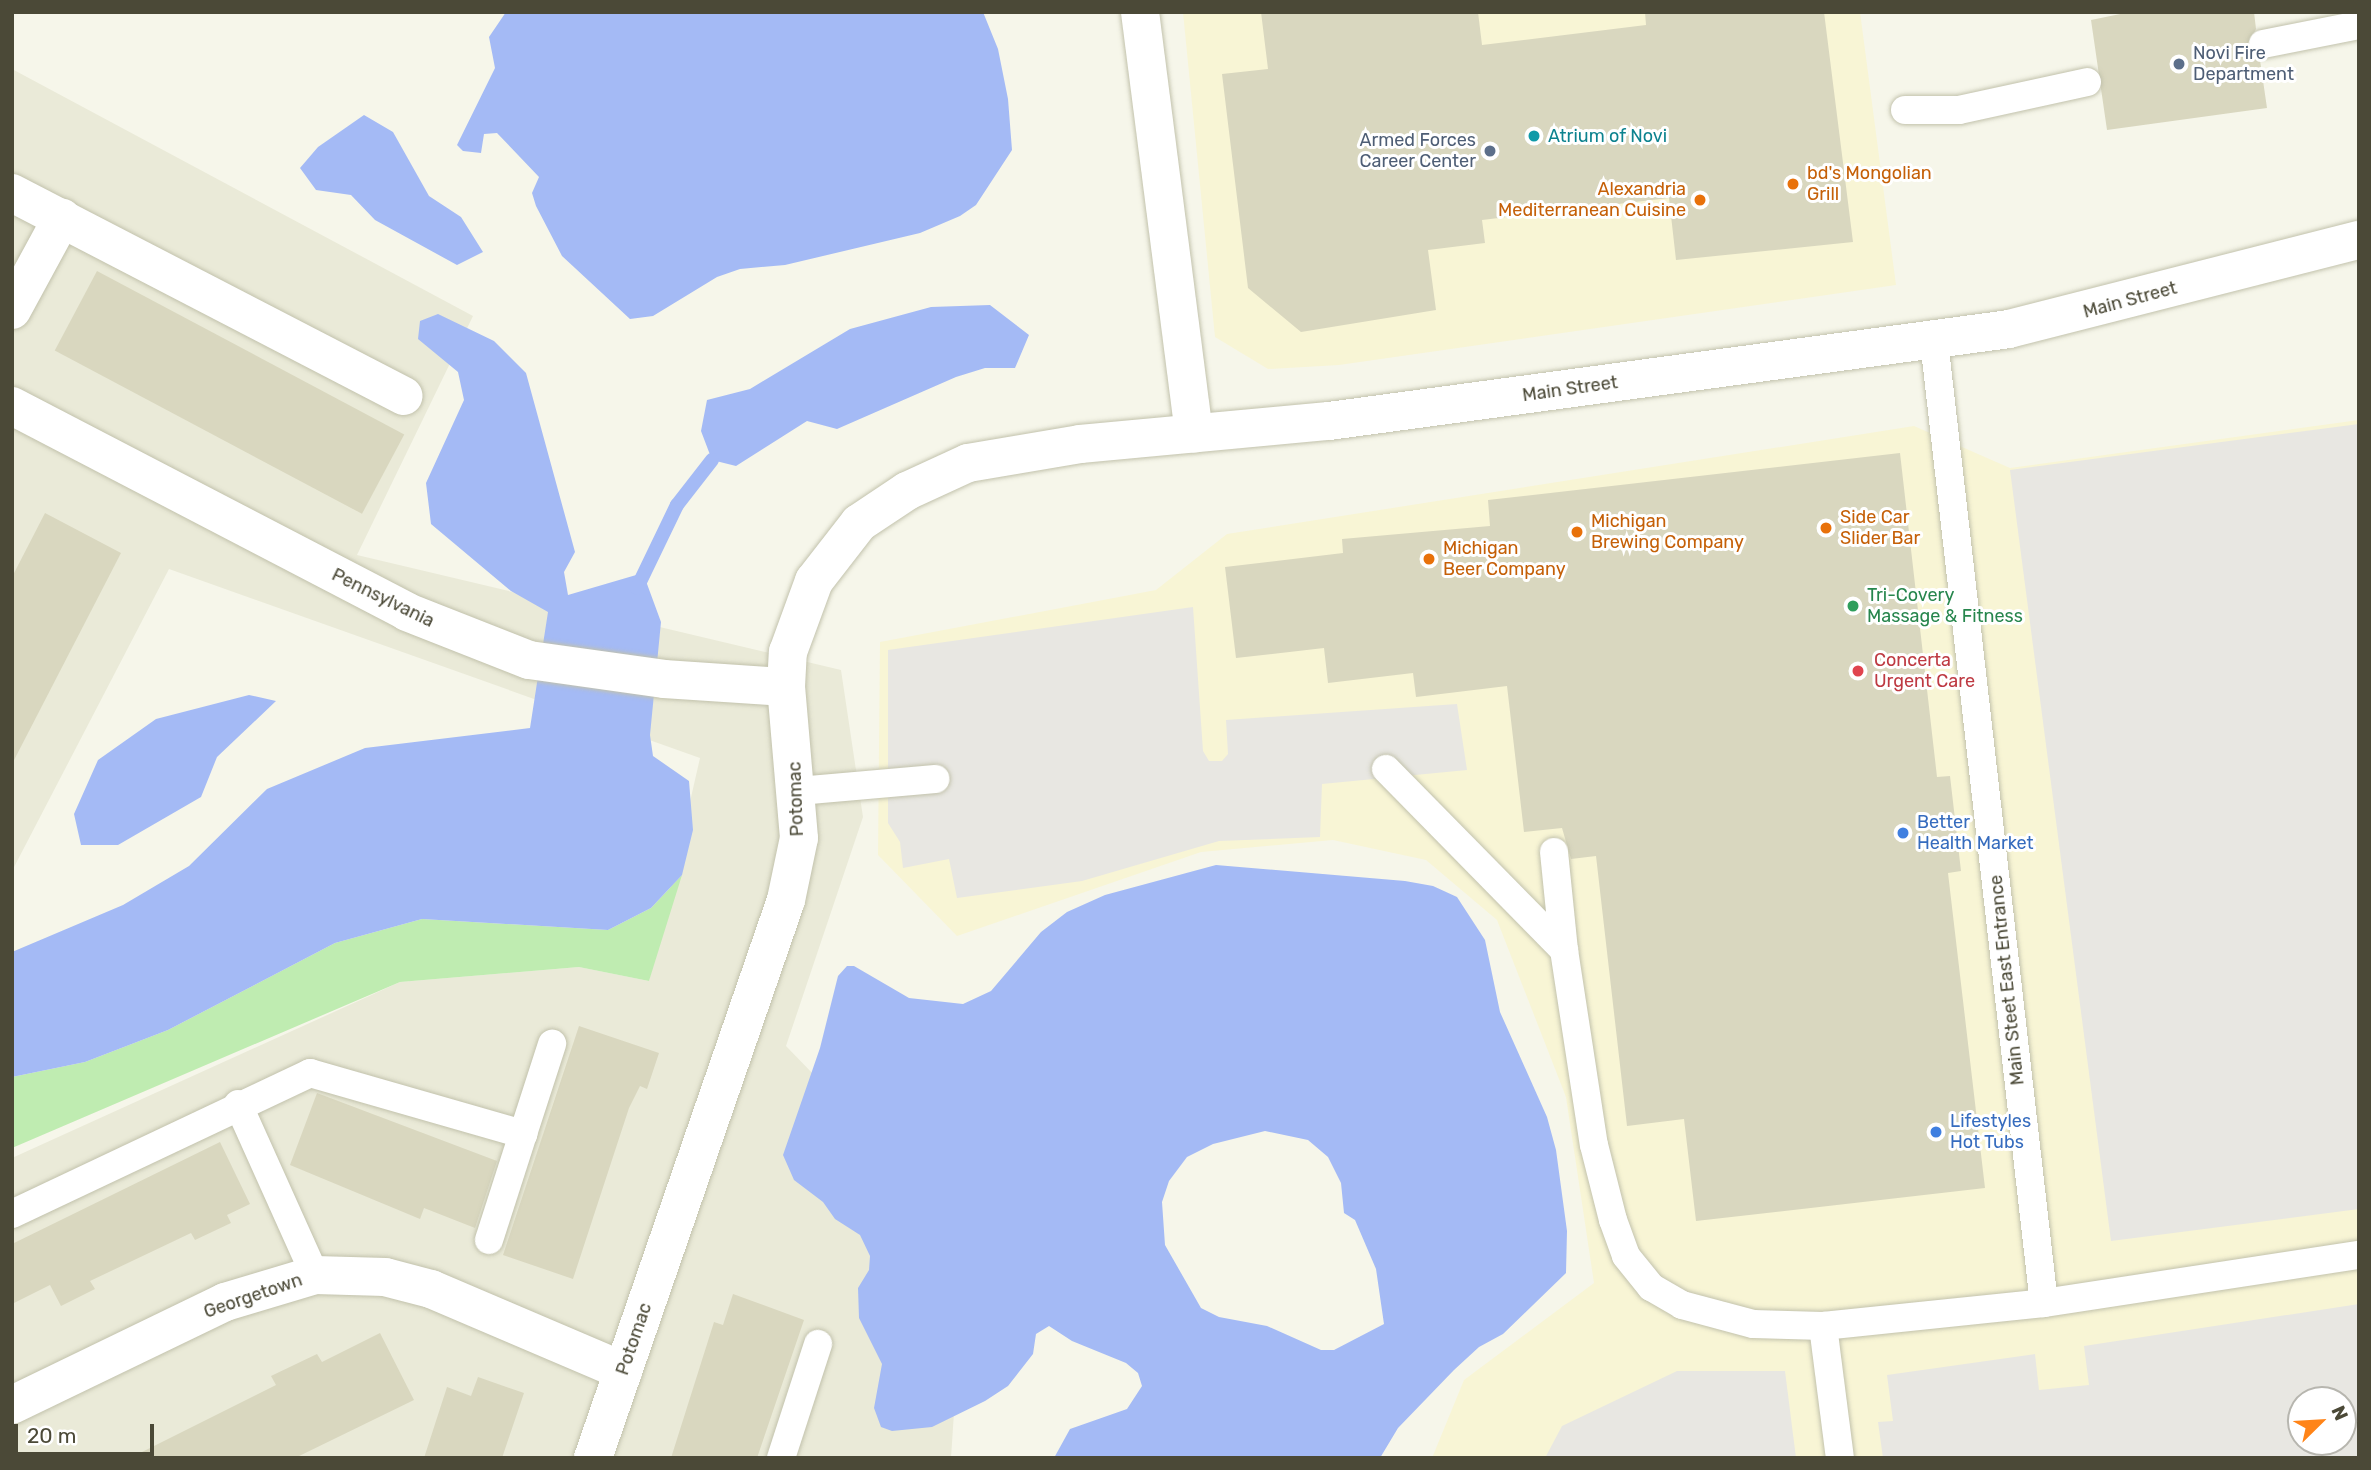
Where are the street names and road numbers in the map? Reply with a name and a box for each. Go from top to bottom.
street label: Main Street [2081,277,2179,323]
street label: Main Street [1521,372,1619,406]
street label: Pennsylvania [328,564,438,632]
street label: Potomac [784,761,808,837]
street label: Main Steet East Entrance [1985,874,2029,1086]
street label: Georgetown [201,1269,305,1323]
street label: Potomac [612,1300,656,1378]

